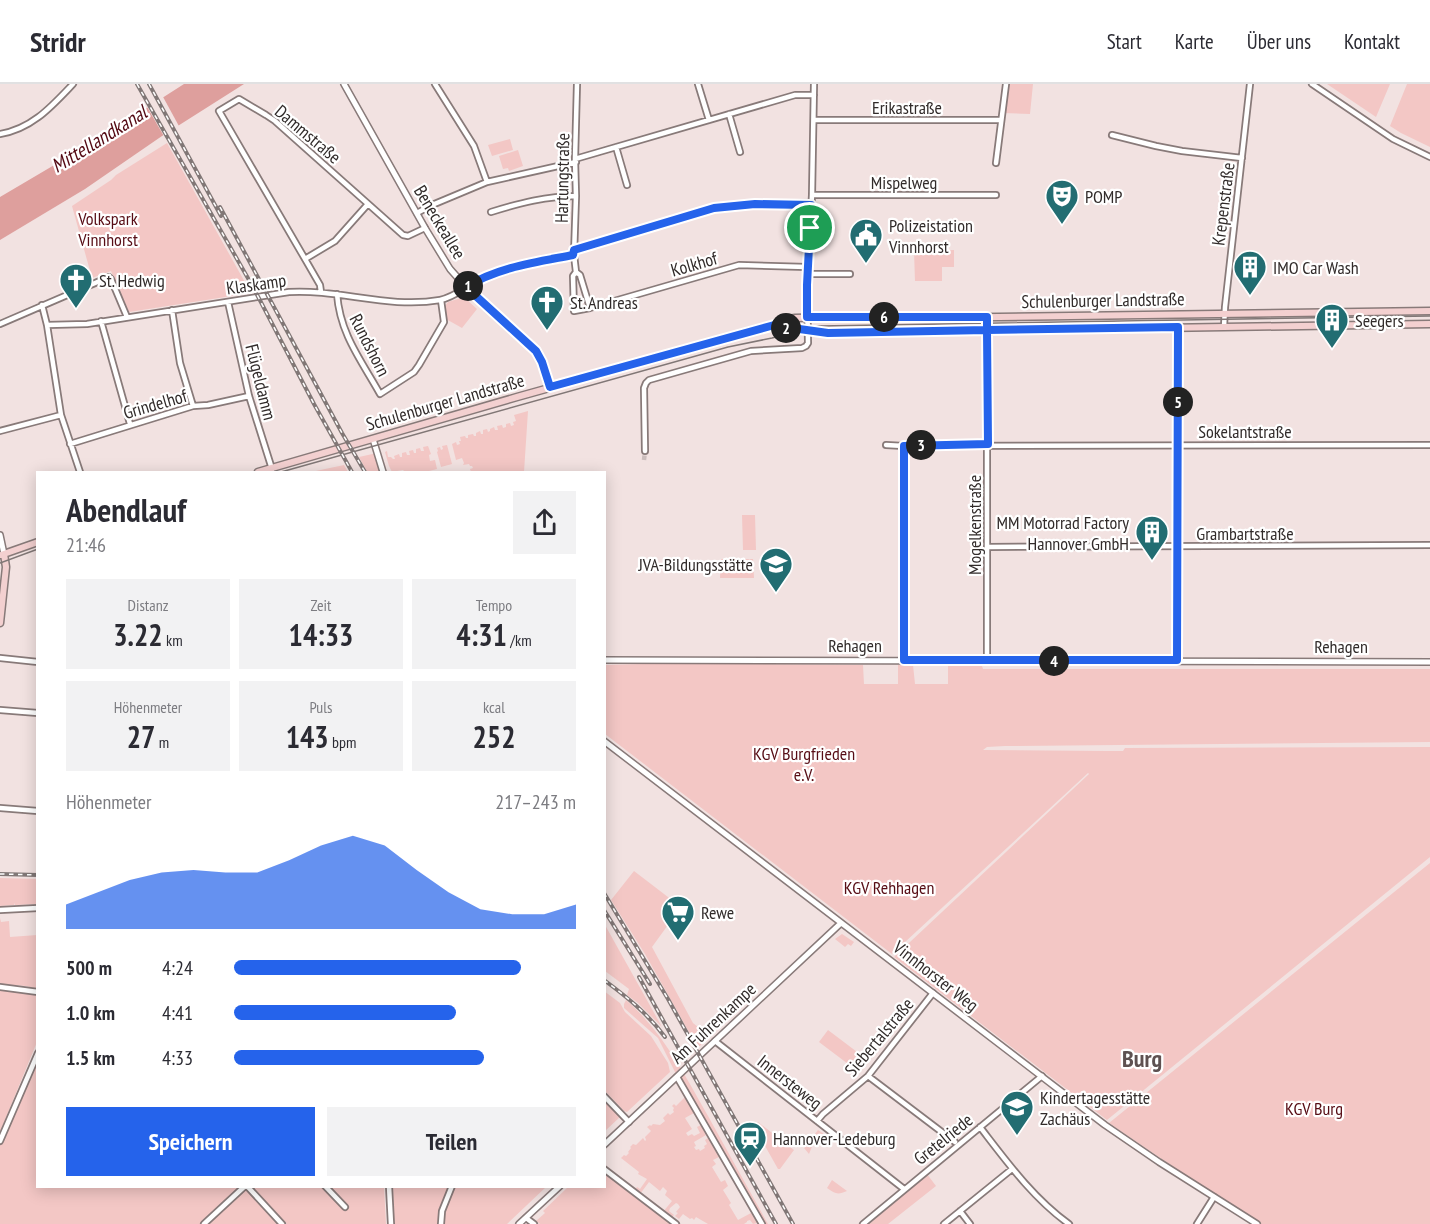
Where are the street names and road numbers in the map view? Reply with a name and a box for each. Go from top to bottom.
street label: Erikastraße [872,96,942,119]
street label: Dammstraße [270,100,346,168]
street label: Hartungstraße [550,133,574,223]
street label: Krepenstraße [1207,161,1239,247]
street label: Mispelweg [871,171,937,194]
street label: Beneckeallee [409,181,471,263]
street label: Kolkhof [668,246,721,282]
street label: Klaskamp [225,268,288,300]
street label: Schulenburger Landstraße [1021,287,1185,313]
street label: Rundshorn [345,310,395,380]
street label: Flügeldamm [240,342,282,422]
street label: Schulenburger Landstraße [363,368,527,436]
street label: Grindelhof [121,384,191,424]
street label: Sokelantstraße [1198,420,1292,443]
street label: Mogelkenstraße [963,475,986,575]
street label: Grambartstraße [1196,522,1294,545]
street label: Rehagen [828,634,882,657]
street label: Rehagen [1314,635,1368,658]
street label: Vinnhorster Weg [888,935,983,1016]
street label: Am Fuhrenkampe [665,978,761,1068]
street label: Siebertalstraße [840,993,918,1081]
street label: Innersteweg [753,1050,827,1114]
street label: Gretelriede [909,1108,977,1170]

